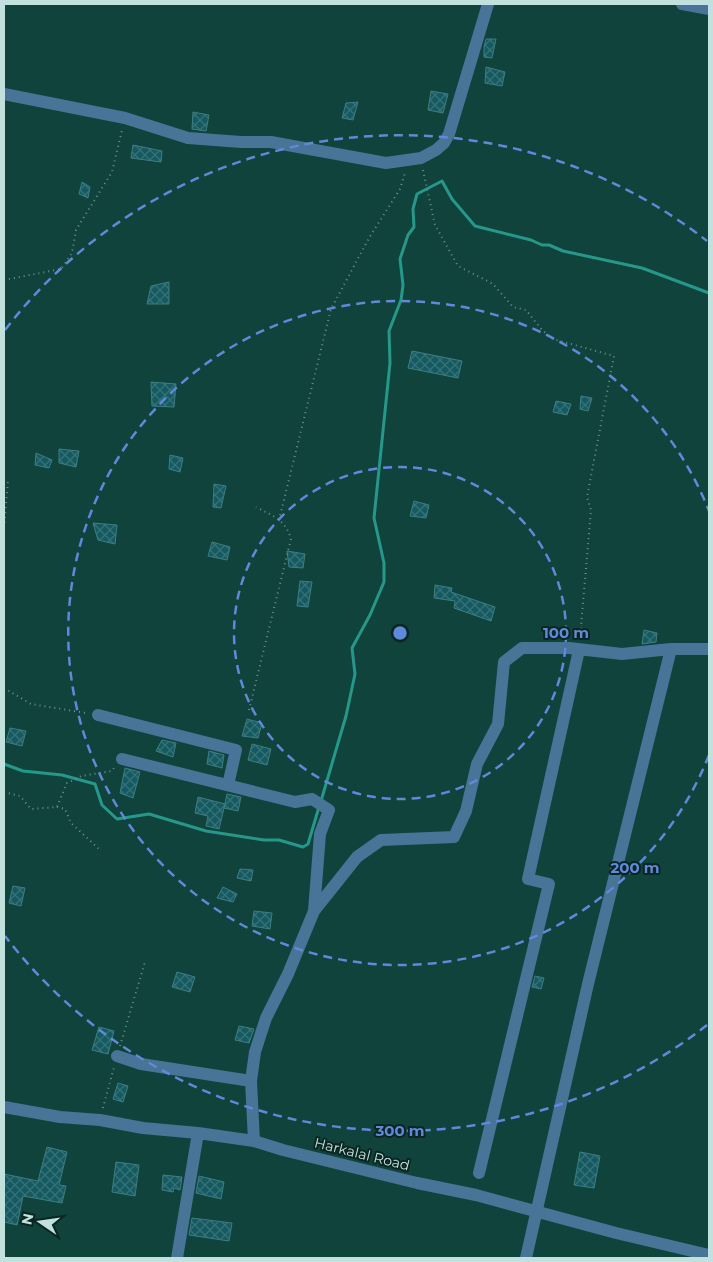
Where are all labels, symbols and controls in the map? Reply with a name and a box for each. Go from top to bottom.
text: 100 m [543,623,589,642]
centre of rings [391,624,409,642]
text: 200 m [610,858,660,877]
text: 300 m [374,1121,425,1140]
street label: Harkalal Road [312,1133,412,1175]
north arrow [15,1197,65,1247]
text: N [17,1212,37,1227]

